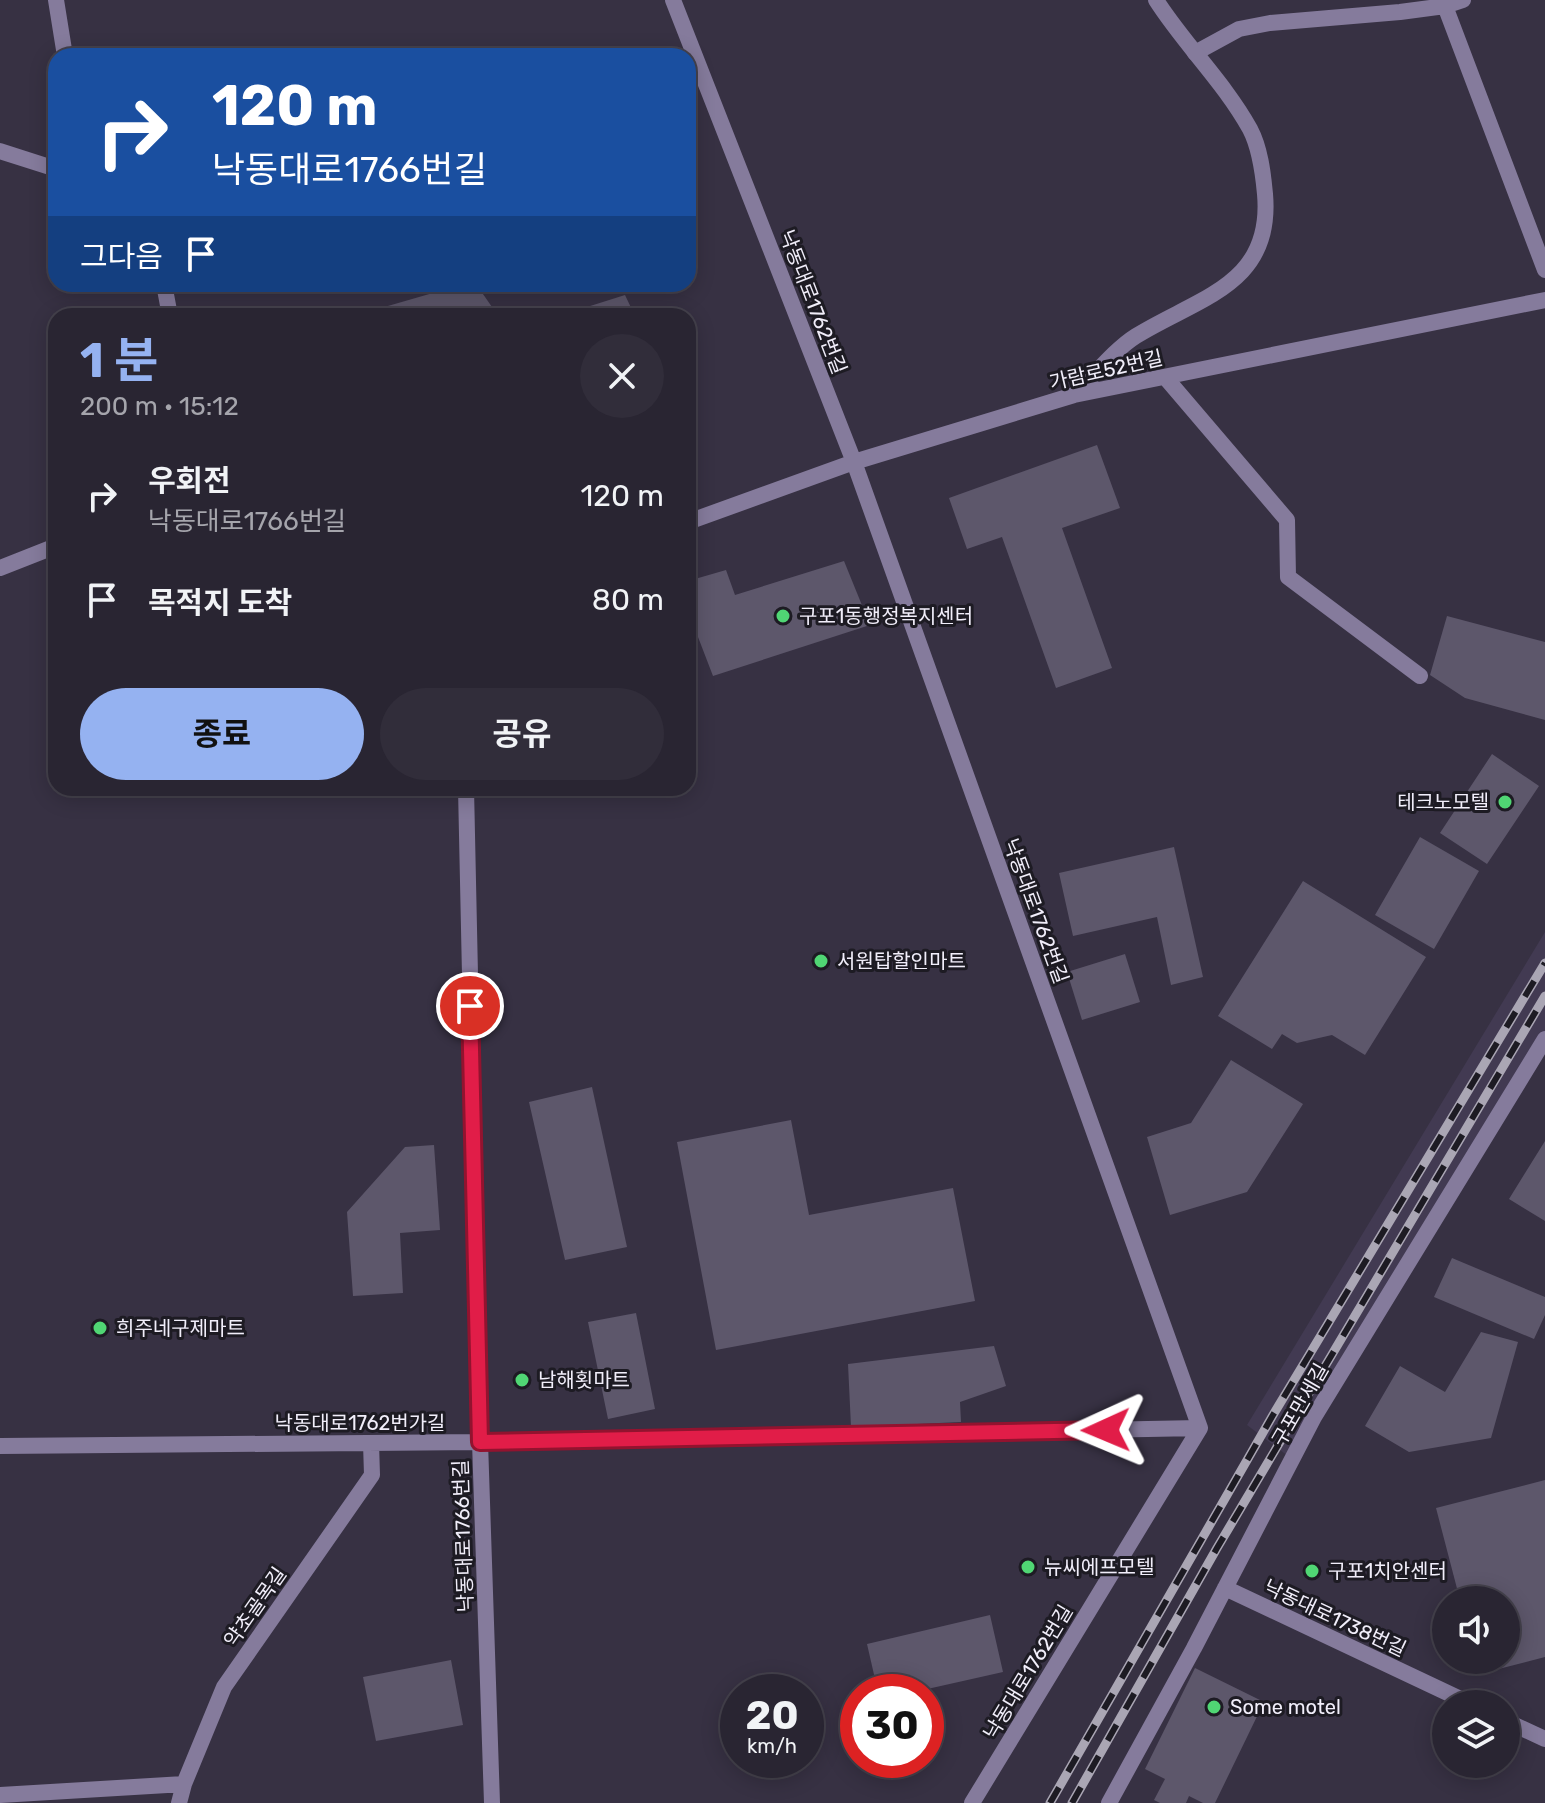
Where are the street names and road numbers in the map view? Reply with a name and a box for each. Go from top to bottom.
street label: 낙동대로1762번길 [774,227,852,377]
street label: 가람로52번길 [1047,345,1165,395]
street label: 낙동대로1762번길 [999,835,1073,987]
street label: 구포만세길 [1267,1359,1333,1451]
street label: 낙동대로1762번가길 [275,1411,445,1435]
street label: 낙동대로1766번길 [448,1459,478,1613]
street label: 약초골목길 [219,1562,291,1652]
street label: 낙동대로1738번길 [1260,1575,1410,1661]
street label: 낙동대로1762번길 [978,1601,1078,1743]

